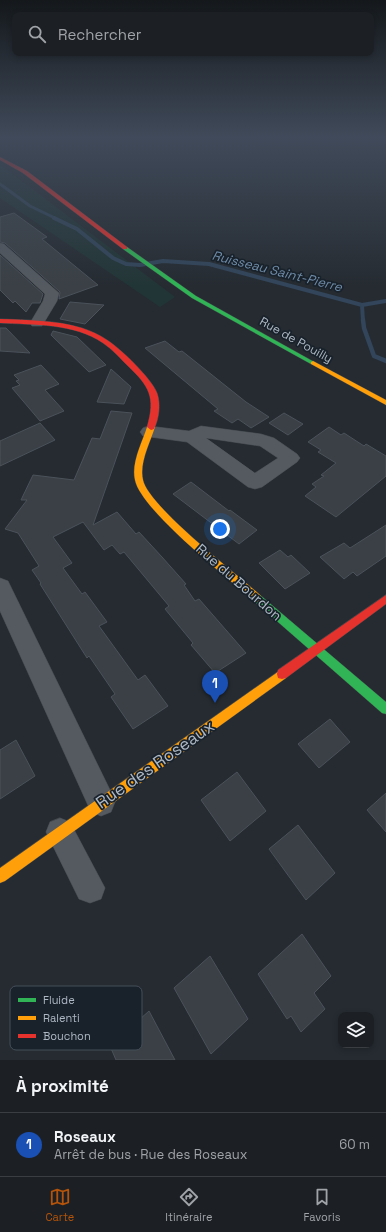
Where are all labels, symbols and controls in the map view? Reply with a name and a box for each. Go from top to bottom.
search box [12,12,374,56]
icon: search [26,23,48,45]
text: Rechercher [58,25,141,44]
water label: Ruisseau Saint-Pierre [210,247,345,296]
street label: Rue de Pouilly [257,313,335,367]
your location [210,519,230,539]
street label: Rue du Bourdon [192,540,286,624]
pin: 1 [202,670,228,703]
street label: Rue des Roseaux [91,715,219,813]
legend [10,986,142,1050]
text: Fluide [43,993,75,1007]
text: Ralenti [43,1011,80,1025]
map controls [338,1012,374,1048]
button: layers [338,1012,374,1048]
text: Bouchon [43,1029,91,1043]
text: À proximité [16,1075,109,1097]
text: Roseaux [54,1127,116,1146]
text: 1 [26,1136,32,1153]
text: 60 m [339,1136,370,1153]
text: Arrêt de bus · Rue des Roseaux [54,1146,247,1163]
tab: Carte [45,1186,74,1224]
tab: Itinéraire [165,1186,212,1224]
tab: Favoris [303,1186,340,1224]

